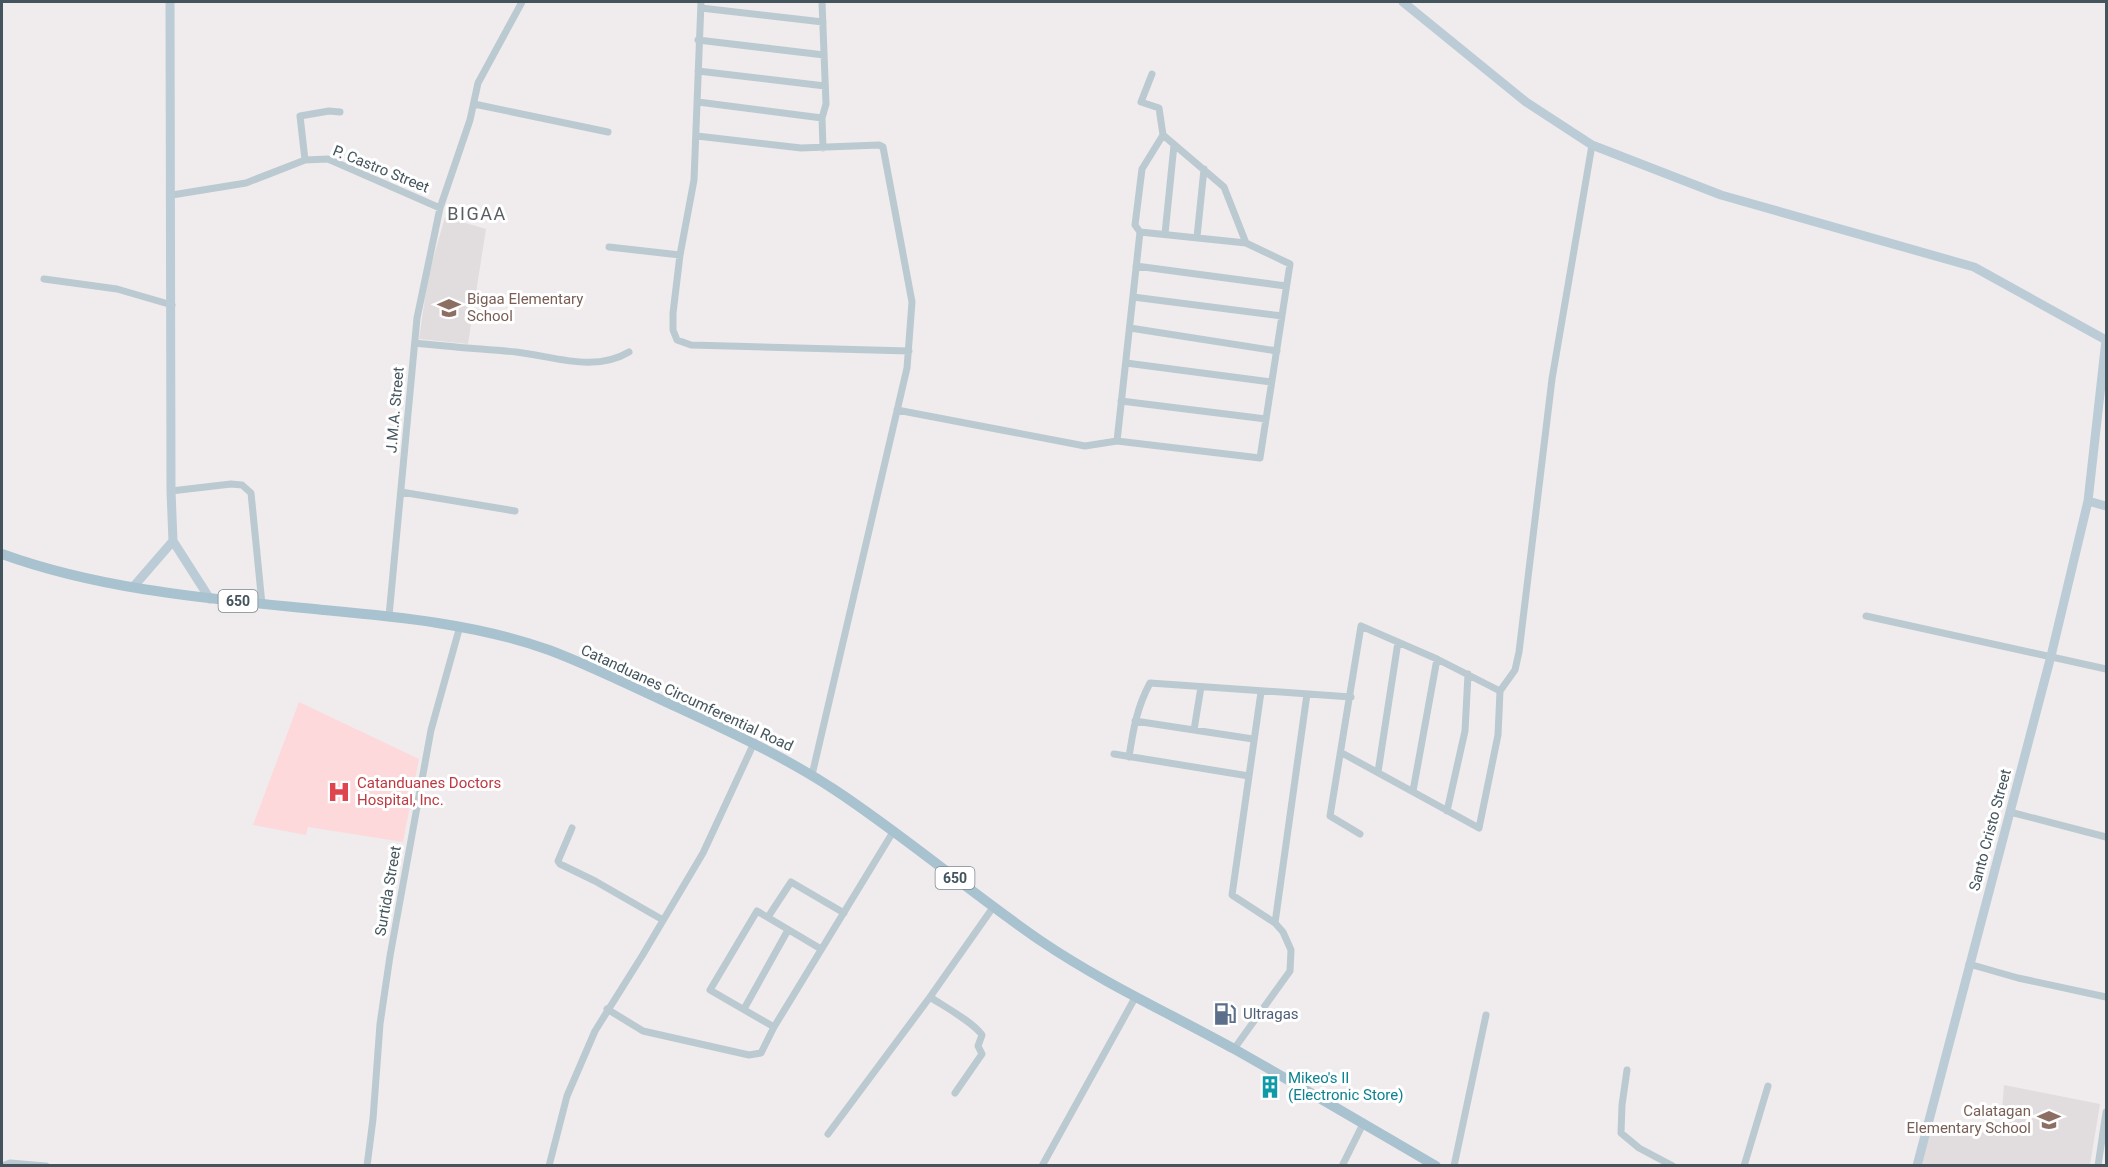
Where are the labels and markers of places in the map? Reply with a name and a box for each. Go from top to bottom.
place label: Bigaa Elementary School [467,290,583,325]
school or university icon: Bigaa Elementary School [436,295,462,321]
place label: Catanduanes Doctors Hospital, Inc. [357,774,501,809]
hospital icon: Catanduanes Doctors Hospital, Inc. [326,779,352,805]
fuel station icon: Ultragas [1212,1001,1238,1027]
place label: Ultragas [1243,1005,1299,1023]
place label: Mikeo's II (Electronic Store) [1288,1069,1403,1104]
building icon: Mikeo's II (Electronic Store) [1257,1074,1283,1100]
place label: Calatagan Elementary School [1907,1102,2031,1137]
school or university icon: Calatagan Elementary School [2036,1107,2062,1133]

